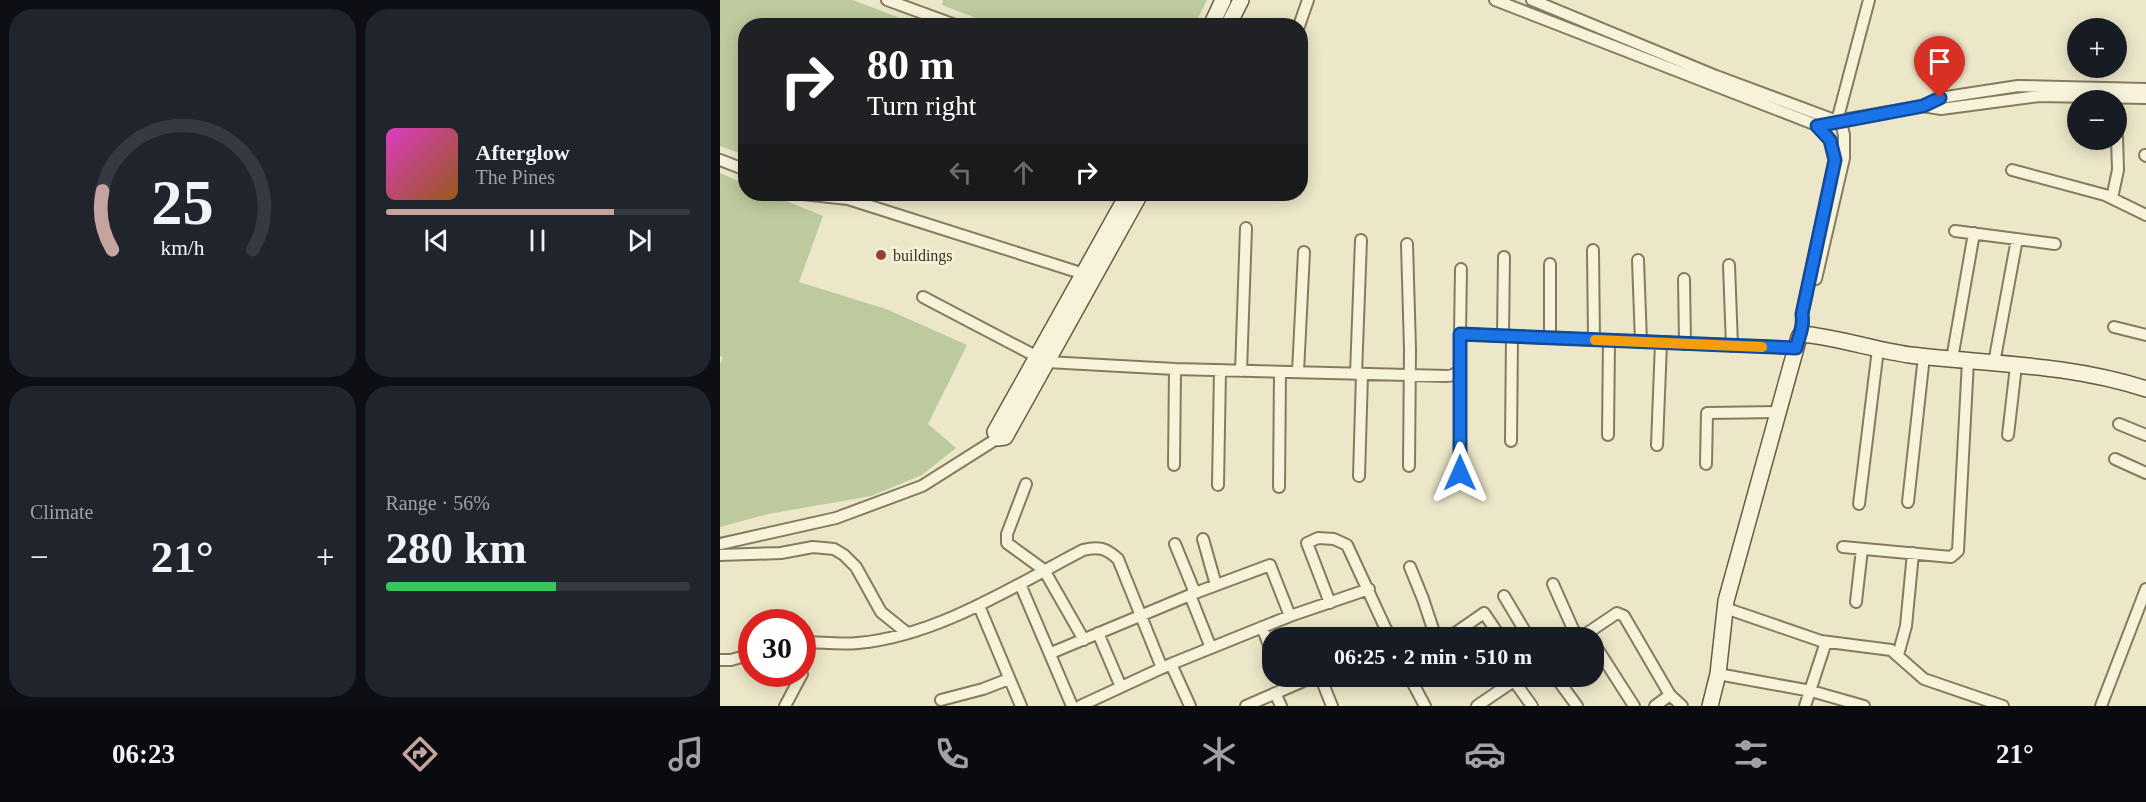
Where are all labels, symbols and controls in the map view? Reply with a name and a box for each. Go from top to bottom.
map controls [2067,18,2127,150]
button: + [2067,18,2127,78]
pin [1914,36,1965,98]
icon: right [768,42,846,120]
text: 80 m [867,42,955,88]
icon: arrive [1923,45,1956,78]
button: − [2067,90,2127,150]
text: Turn right [867,91,976,121]
text: Afterglow [476,140,570,165]
icon: left [944,156,977,189]
icon: ahead [1007,156,1040,189]
icon: right [1070,156,1103,189]
text: The Pines [476,166,555,188]
text: 25 [151,168,213,237]
icon: previous [420,224,453,257]
icon: pause [521,224,554,257]
icon: next [623,224,656,257]
text: km/h [160,236,205,260]
place label: buildings [893,247,953,265]
marker: buildings [874,248,888,262]
position arrow [1428,441,1492,505]
text: Range · 56% [386,492,490,514]
text: Climate [30,501,93,523]
text: 280 km [386,523,527,573]
text: 21° [151,532,214,582]
text: − [30,539,49,575]
text: + [316,539,335,575]
speed limit sign: 30 [738,609,816,687]
text: 06:25 · 2 min · 510 m [1334,644,1532,669]
icon: directions [399,733,441,775]
icon: music [665,733,707,775]
icon: phone [931,733,973,775]
icon: climate [1198,733,1240,775]
icon: car [1464,733,1506,775]
icon: filters [1730,733,1772,775]
text: 06:23 [112,739,175,769]
text: 21° [1996,739,2034,769]

